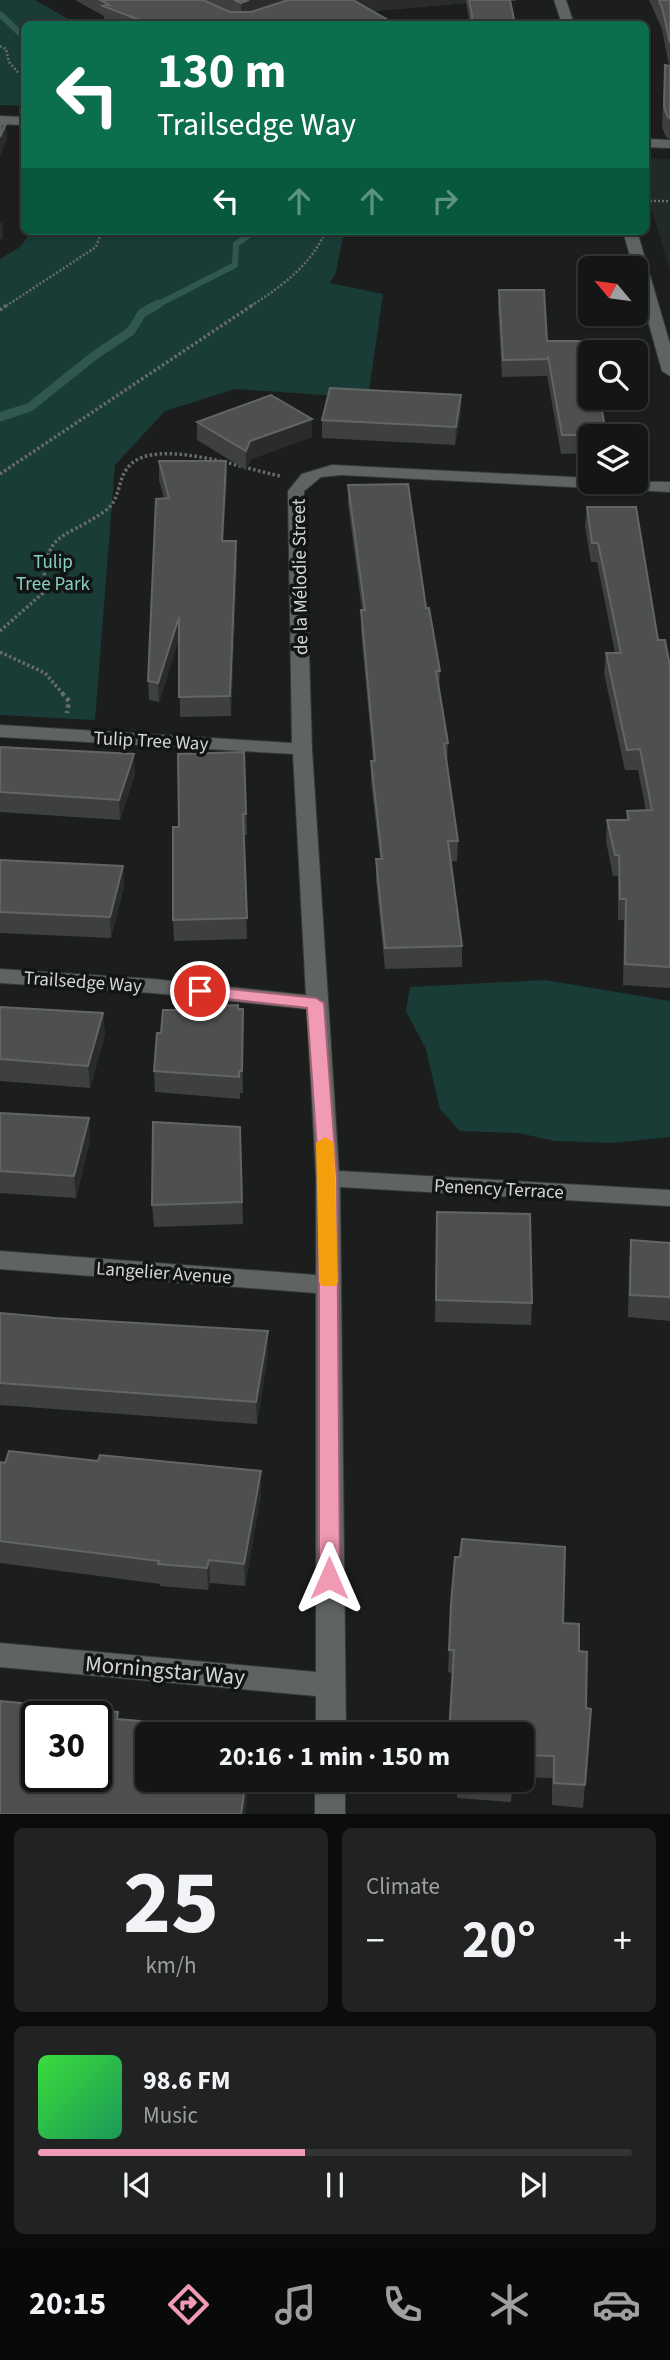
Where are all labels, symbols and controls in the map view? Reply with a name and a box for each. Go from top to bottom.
text: 130 m [157,37,286,107]
icon: left [42,49,133,140]
text: Trailsedge Way [157,102,356,148]
icon: left [207,182,245,220]
icon: ahead [280,182,318,220]
icon: ahead [353,182,391,220]
icon: right [426,182,464,220]
north arrow [578,256,648,326]
map controls [578,256,648,494]
button: search [578,340,648,410]
button: layers [578,424,648,494]
street label: de la Mélodie Street [286,498,315,655]
park label: Tulip Tree Park [16,549,91,598]
street label: Tulip Tree Way [93,725,209,758]
pin [170,961,230,1021]
street label: Trailsedge Way [23,965,143,1000]
icon: arrive [181,972,219,1010]
street label: Penency Terrace [433,1173,564,1206]
street label: Langelier Avenue [95,1255,233,1292]
position arrow [292,1541,366,1615]
street label: Morningstar Way [84,1647,246,1694]
speed limit sign: 30 [21,1701,112,1792]
text: 20:16 · 1 min · 150 m [219,1738,450,1775]
text: 25 [123,1839,219,1968]
text: Climate [366,1870,440,1903]
text: 20° [462,1904,536,1978]
text: − [366,1914,385,1968]
text: + [613,1914,632,1968]
text: km/h [145,1949,197,1982]
text: 98.6 FM [143,2062,231,2099]
text: Music [143,2099,198,2132]
icon: previous [118,2166,156,2204]
icon: pause [316,2166,354,2204]
icon: next [514,2166,552,2204]
icon: directions [164,2280,213,2329]
icon: music [271,2280,320,2329]
icon: phone [378,2280,427,2329]
icon: climate [485,2280,534,2329]
icon: car [592,2280,641,2329]
text: 20:15 [29,2281,106,2327]

